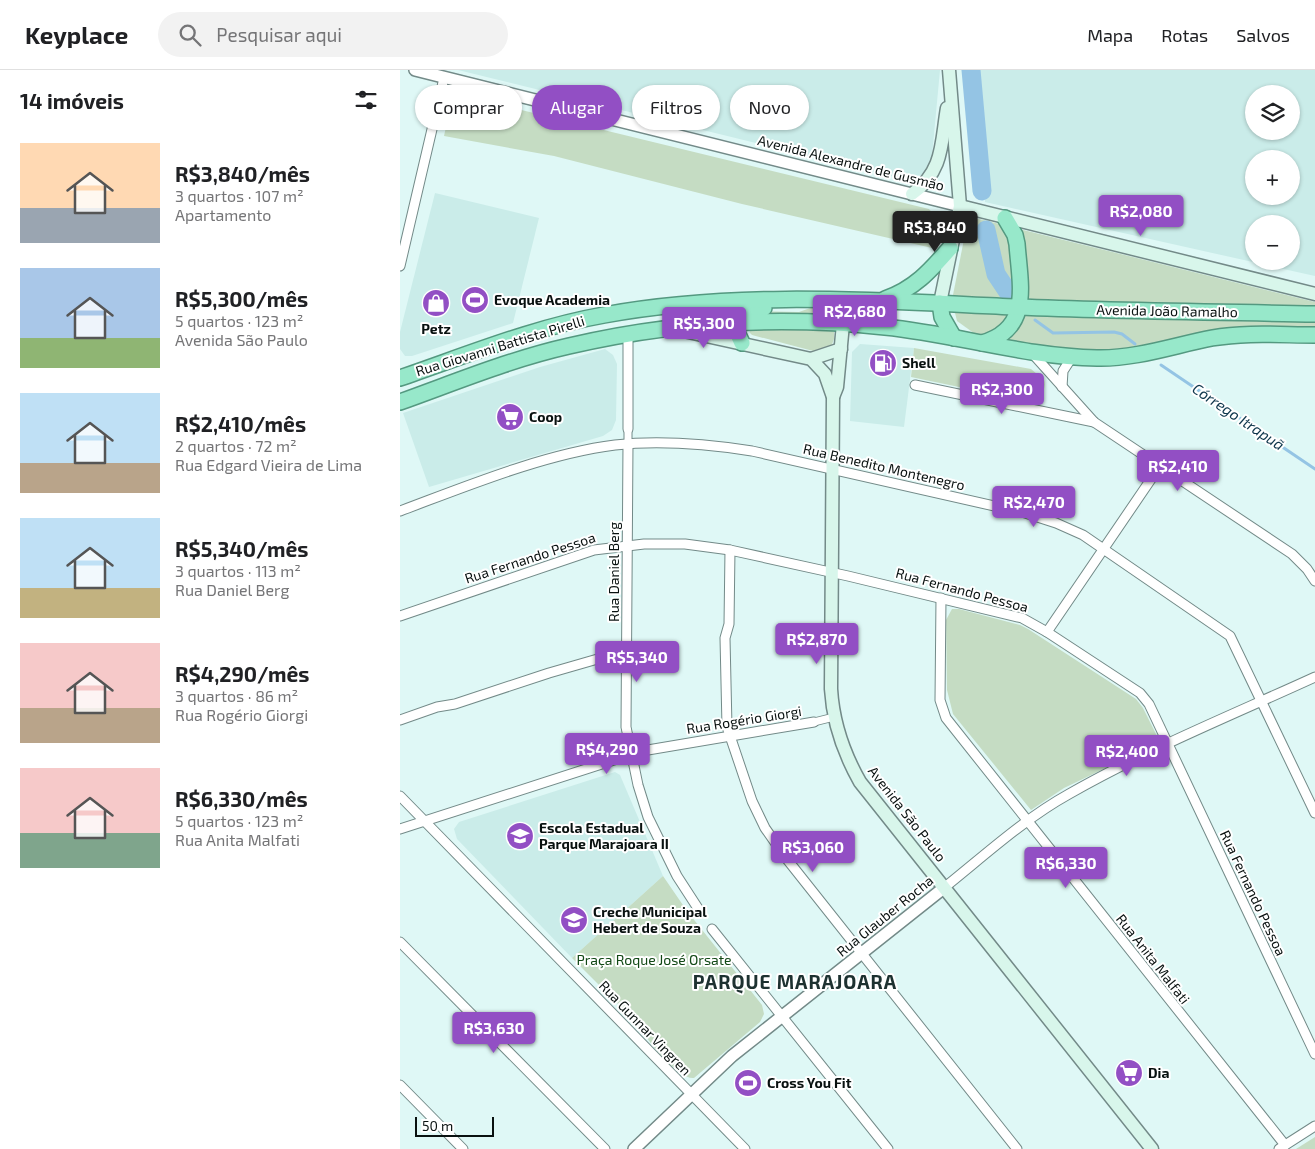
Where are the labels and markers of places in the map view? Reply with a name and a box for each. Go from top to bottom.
pin: R$2,080 [1095,194,1187,237]
pin: R$3,840 [889,210,981,253]
sports icon: Evoque Academia [460,285,490,315]
shop icon: Petz [421,288,451,318]
place label: Evoque Academia [494,291,610,308]
pin: R$2,680 [809,294,901,337]
pin: R$5,300 [658,306,750,349]
place label: Petz [421,320,451,337]
fuel station icon: Shell [868,348,898,378]
place label: Shell [902,354,936,371]
pin: R$2,300 [956,372,1048,415]
supermarket icon: Coop [495,402,525,432]
place label: Coop [529,408,562,425]
pin: R$2,410 [1132,450,1224,492]
pin: R$2,470 [988,486,1080,528]
pin: R$2,870 [771,622,863,665]
pin: R$5,340 [591,640,683,683]
pin: R$4,290 [561,732,653,775]
pin: R$2,400 [1081,734,1173,777]
place label: Escola Estadual Parque Marajoara II [539,819,669,852]
school or university icon: Escola Estadual Parque Marajoara II [505,821,535,851]
pin: R$3,060 [767,830,859,873]
pin: R$6,330 [1020,846,1112,889]
place label: Creche Municipal Hebert de Souza [593,903,707,936]
school or university icon: Creche Municipal Hebert de Souza [559,905,589,935]
pin: R$3,630 [448,1012,540,1054]
supermarket icon: Dia [1114,1058,1144,1088]
place label: Dia [1148,1064,1169,1081]
sports icon: Cross You Fit [733,1068,763,1098]
place label: Cross You Fit [767,1074,852,1091]

